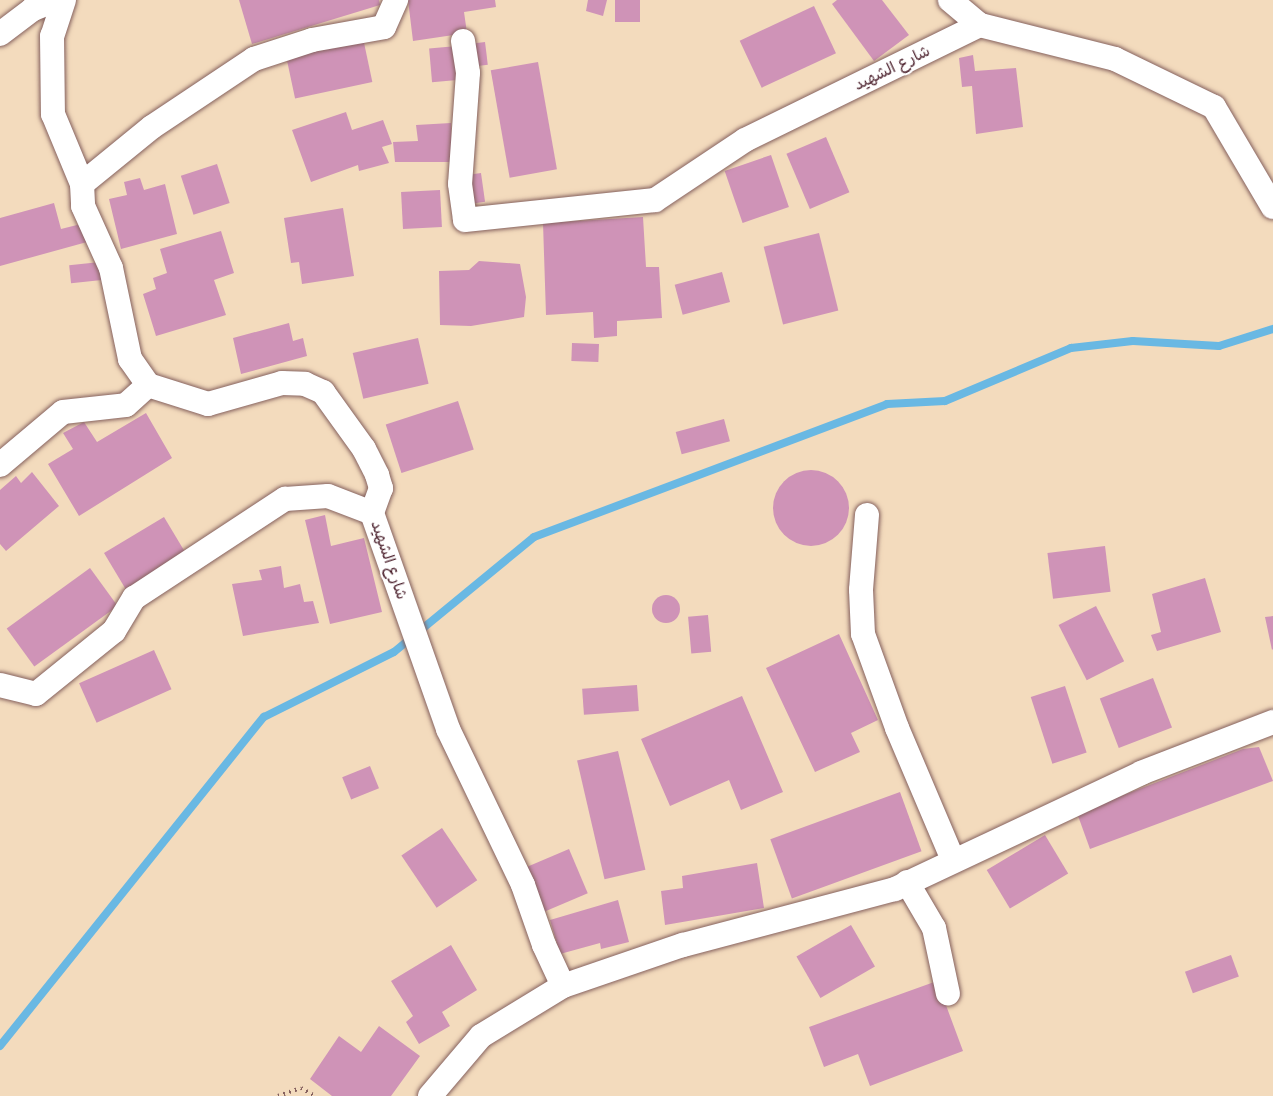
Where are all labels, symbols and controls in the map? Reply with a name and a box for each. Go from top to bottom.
street label: شارع الشهيد [851,41,933,95]
street label: شارع الشهيد [367,518,411,602]

